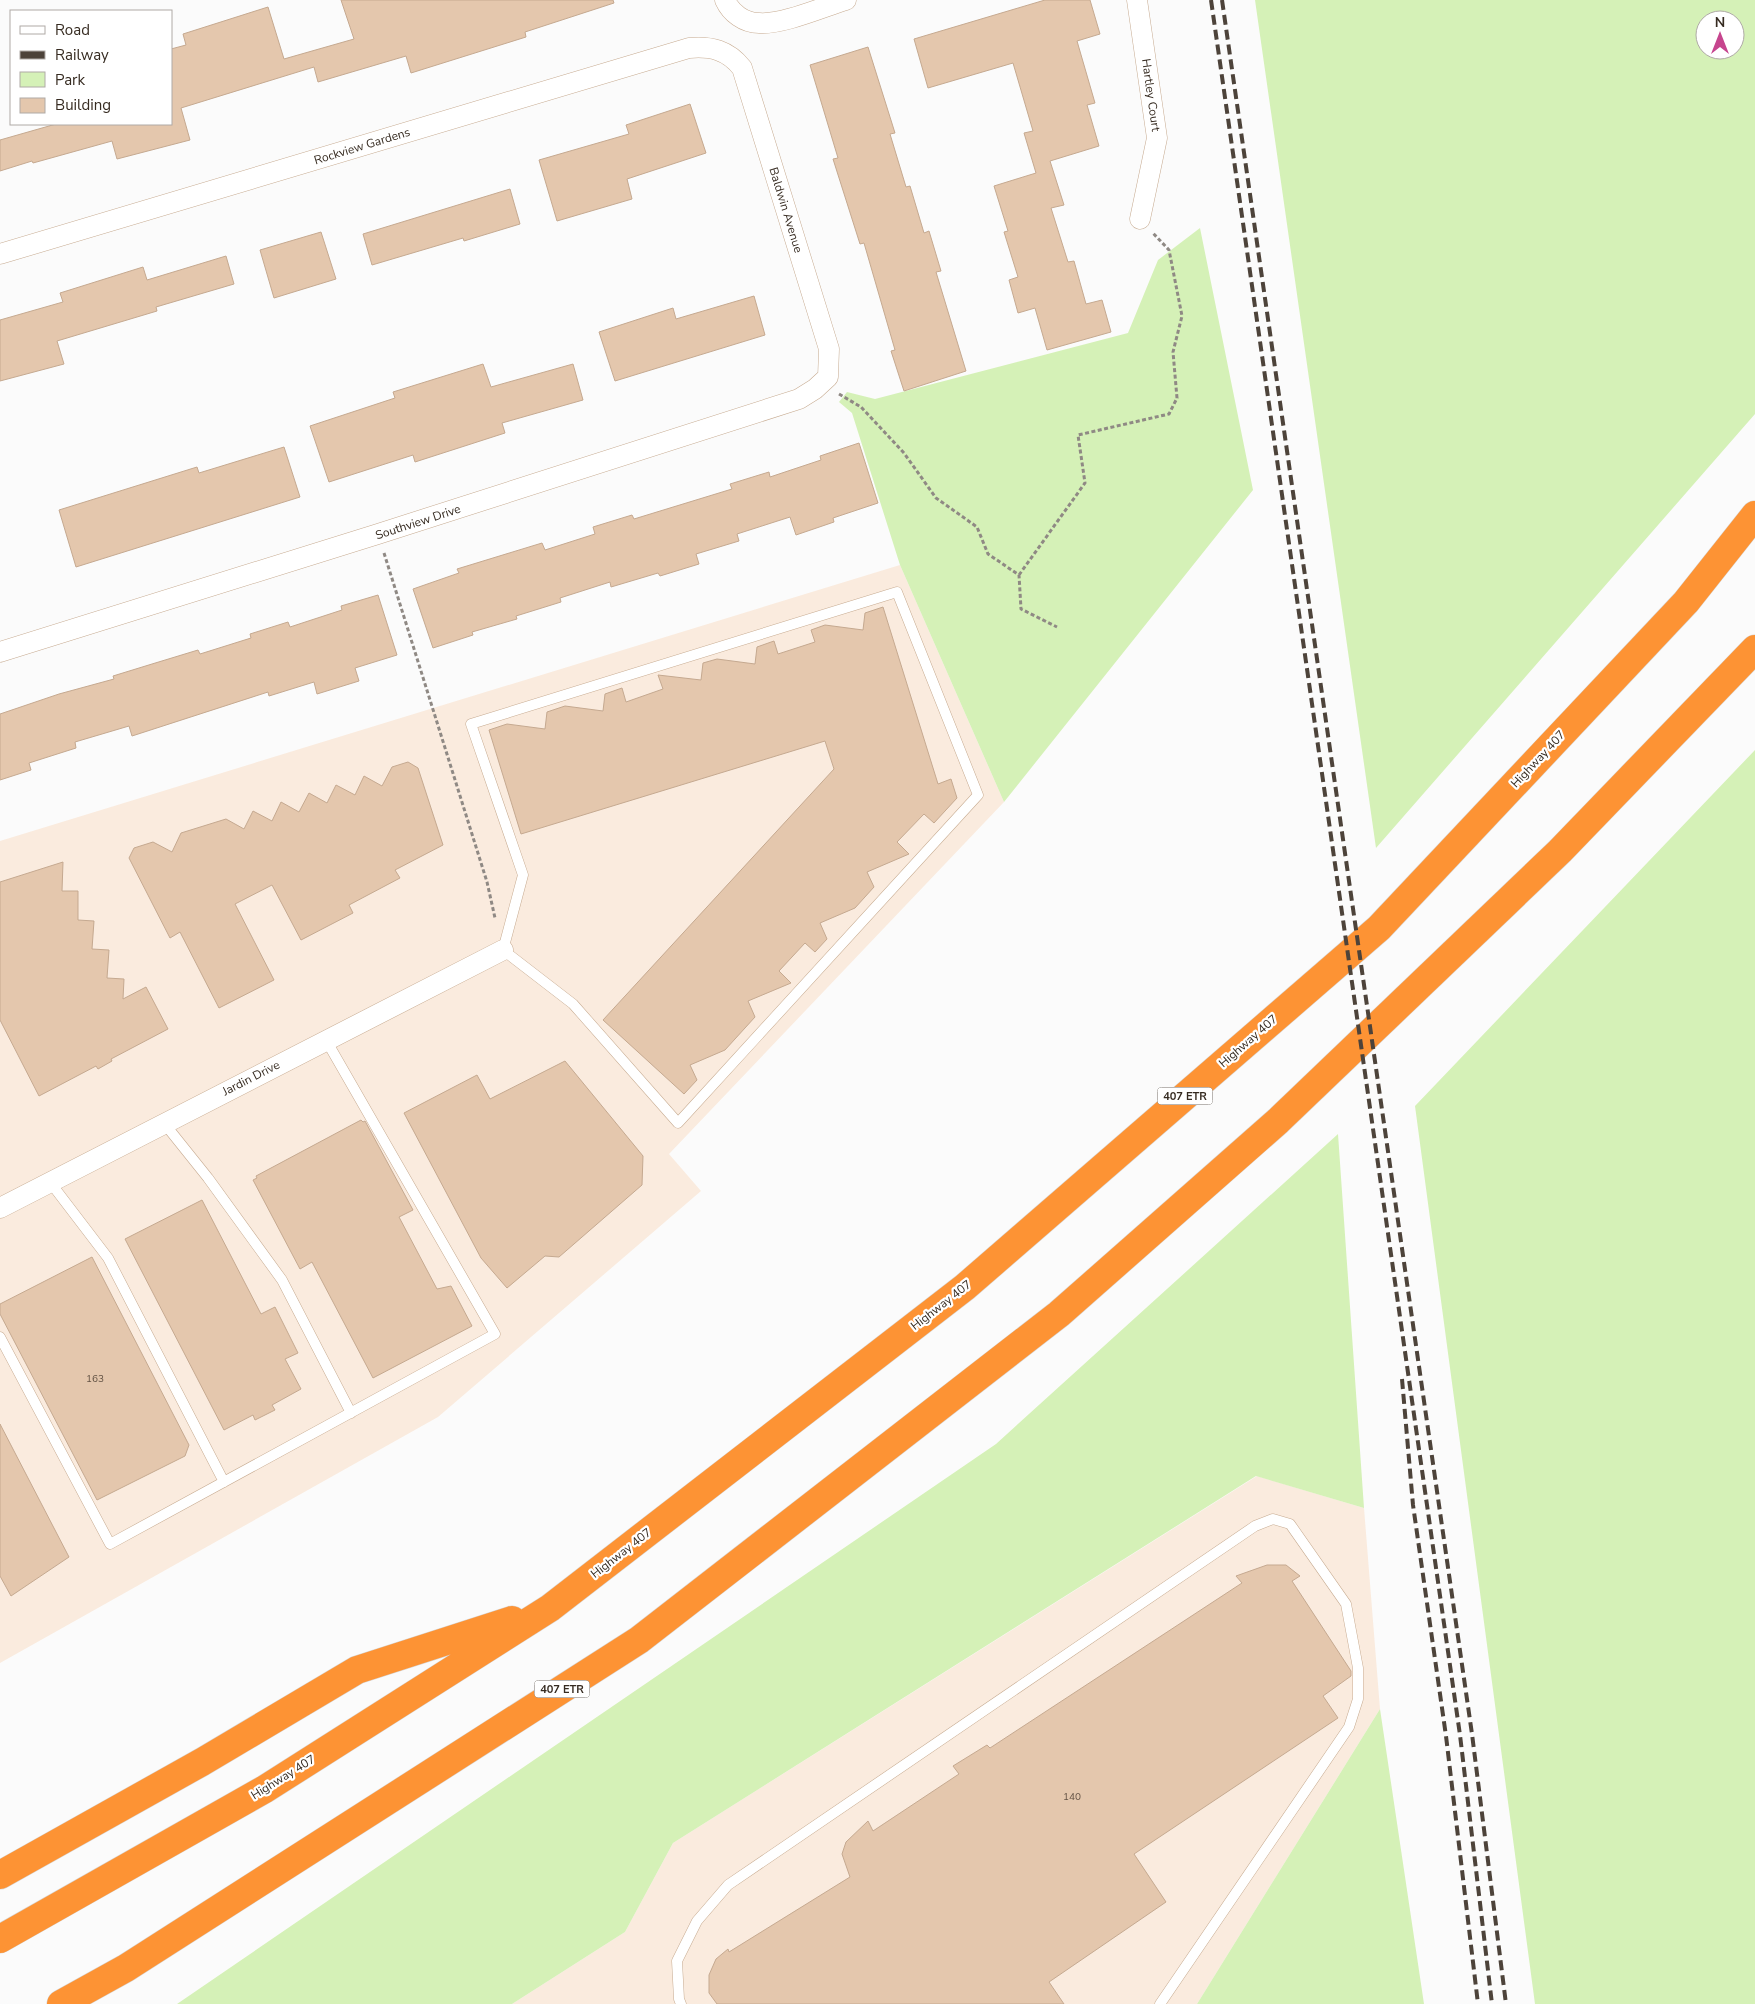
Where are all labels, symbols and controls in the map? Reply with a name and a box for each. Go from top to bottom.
legend [10,10,172,125]
north arrow [1695,10,1745,60]
text: N [1715,13,1725,32]
text: Road [55,20,90,40]
text: Railway [55,45,109,65]
street label: Hartley Court [1138,58,1164,133]
text: Park [55,70,85,90]
text: Building [55,95,111,115]
street label: Rockview Gardens [312,124,412,168]
street label: Baldwin Avenue [765,165,807,255]
street label: Southview Drive [373,501,463,543]
street label: Highway 407 [1507,727,1569,791]
street label: Highway 407 [1215,1011,1281,1071]
street label: Jardin Drive [219,1057,283,1100]
road number: 407 ETR [1158,1088,1212,1104]
street label: Highway 407 [907,1276,975,1334]
house number: 163 [86,1372,104,1386]
street label: Highway 407 [587,1524,655,1582]
road number: 407 ETR [534,1680,590,1698]
street label: Highway 407 [248,1751,318,1803]
house number: 140 [1063,1790,1081,1804]

